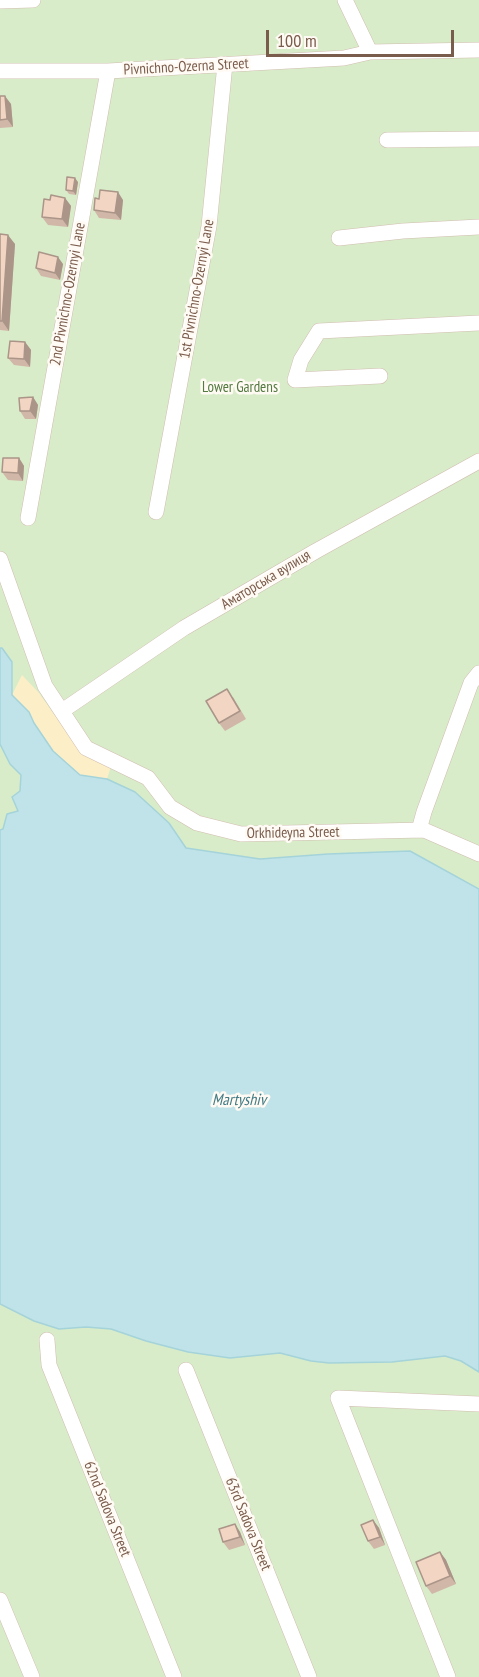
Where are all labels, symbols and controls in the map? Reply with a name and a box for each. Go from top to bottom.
scale bar [269,18,456,56]
text: 100 m [277,29,317,52]
street label: Pivnichno-Ozerna Street [123,55,249,79]
street label: 1st Pivnichno-Ozernyi Lane [176,218,218,360]
street label: 2nd Pivnichno-Ozernyi Lane [47,221,89,367]
park label: Lower Gardens [202,379,278,397]
street label: Аматорська вулиця [218,546,314,614]
street label: Orkhideyna Street [246,823,340,843]
water label: Martyshiv [212,1090,266,1110]
street label: 62nd Sadova Street [80,1459,134,1559]
street label: 63rd Sadova Street [221,1475,275,1573]

